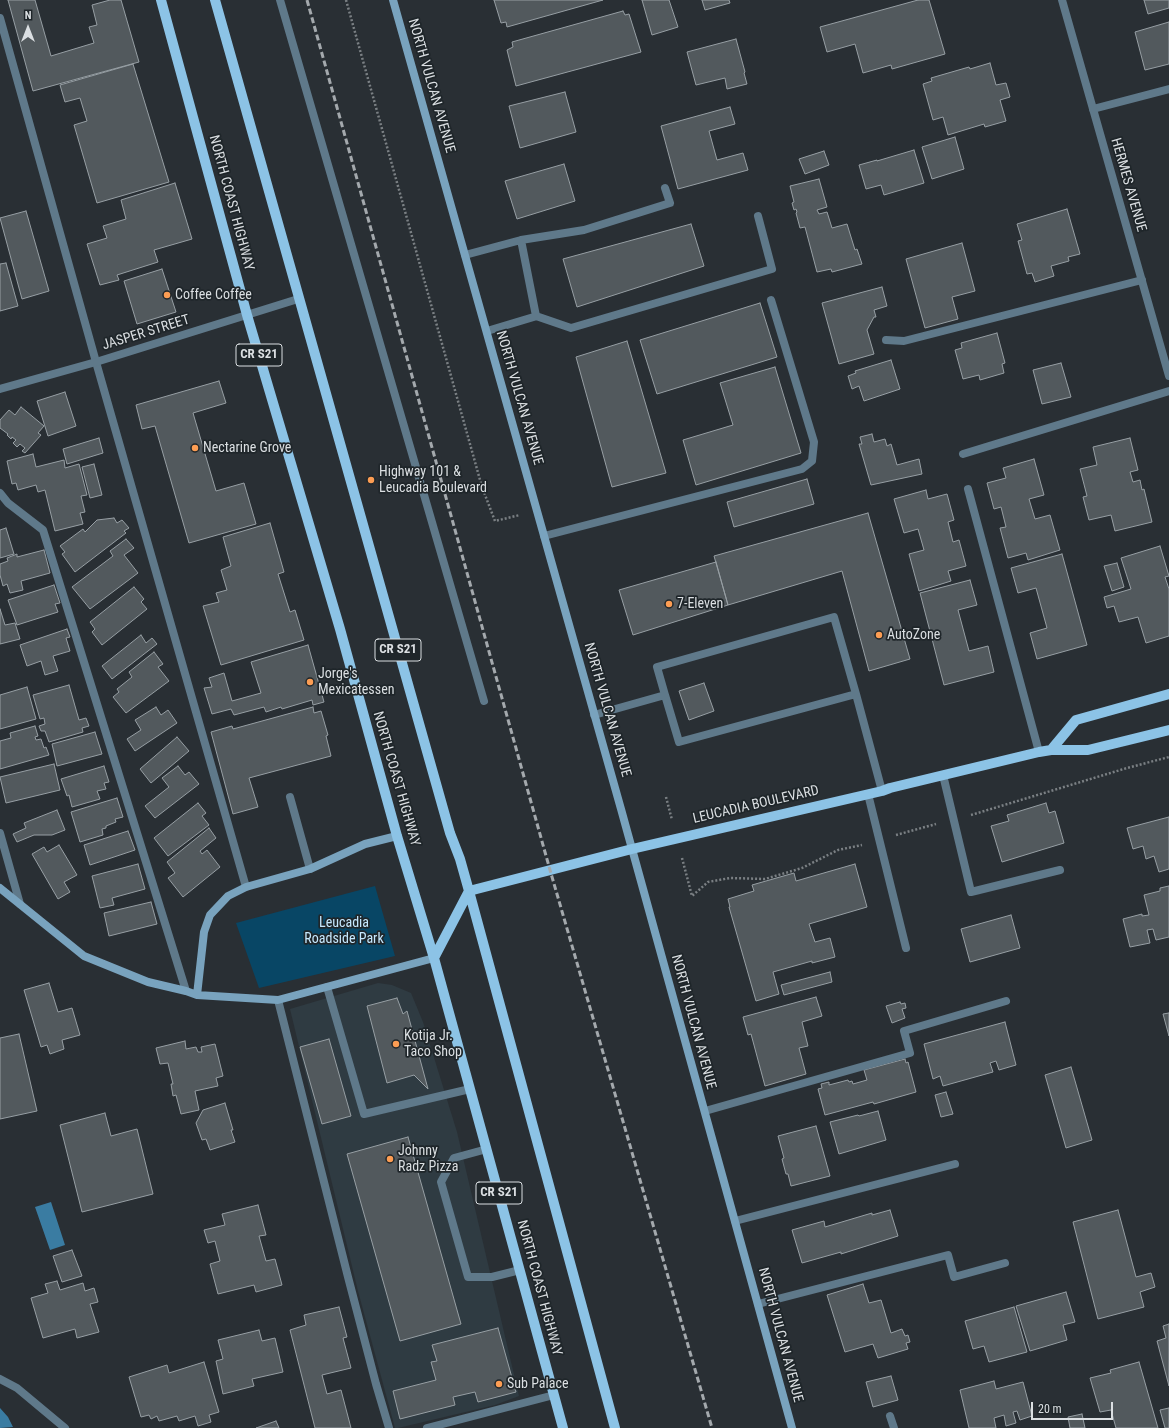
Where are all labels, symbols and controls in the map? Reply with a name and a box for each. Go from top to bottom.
north arrow [8,8,48,48]
text: N [25,9,31,22]
street label: NORTH VULCAN AVENUE [404,17,458,155]
street label: NORTH COAST HIGHWAY [205,133,257,273]
street label: HERMES AVENUE [1107,136,1149,234]
place label: Coffee Coffee [175,287,252,303]
marker: Coffee Coffee [162,290,172,300]
street label: JASPER STREET [100,312,192,354]
street label: NORTH VULCAN AVENUE [492,329,546,467]
road number: CR S21 [236,344,282,366]
place label: Nectarine Grove [203,440,291,456]
marker: Nectarine Grove [190,443,200,453]
place label: Highway 101 & Leucadia Boulevard [379,464,487,496]
marker: Highway 101 & Leucadia Boulevard [366,475,376,485]
place label: 7-Eleven [677,596,723,612]
marker: 7-Eleven [664,599,674,609]
place label: AutoZone [887,627,940,643]
marker: AutoZone [874,630,884,640]
road number: CR S21 [375,639,421,661]
street label: NORTH VULCAN AVENUE [580,641,634,779]
place label: Jorge's Mexicatessen [318,666,394,698]
marker: Jorge's Mexicatessen [305,677,315,687]
street label: NORTH COAST HIGHWAY [369,710,423,848]
street label: LEUCADIA BOULEVARD [691,782,821,828]
park label: Leucadia Roadside Park [304,915,384,948]
street label: NORTH VULCAN AVENUE [667,953,719,1091]
place label: Kotija Jr. Taco Shop [404,1028,462,1060]
marker: Kotija Jr. Taco Shop [391,1039,401,1049]
place label: Johnny Radz Pizza [398,1143,458,1176]
marker: Johnny Radz Pizza [385,1154,395,1164]
road number: CR S21 [476,1182,522,1204]
street label: NORTH COAST HIGHWAY [513,1218,565,1358]
street label: NORTH VULCAN AVENUE [754,1266,806,1404]
place label: Sub Palace [507,1376,568,1392]
marker: Sub Palace [494,1379,504,1389]
scale bar [1033,1394,1115,1420]
text: 20 m [1038,1402,1062,1416]

